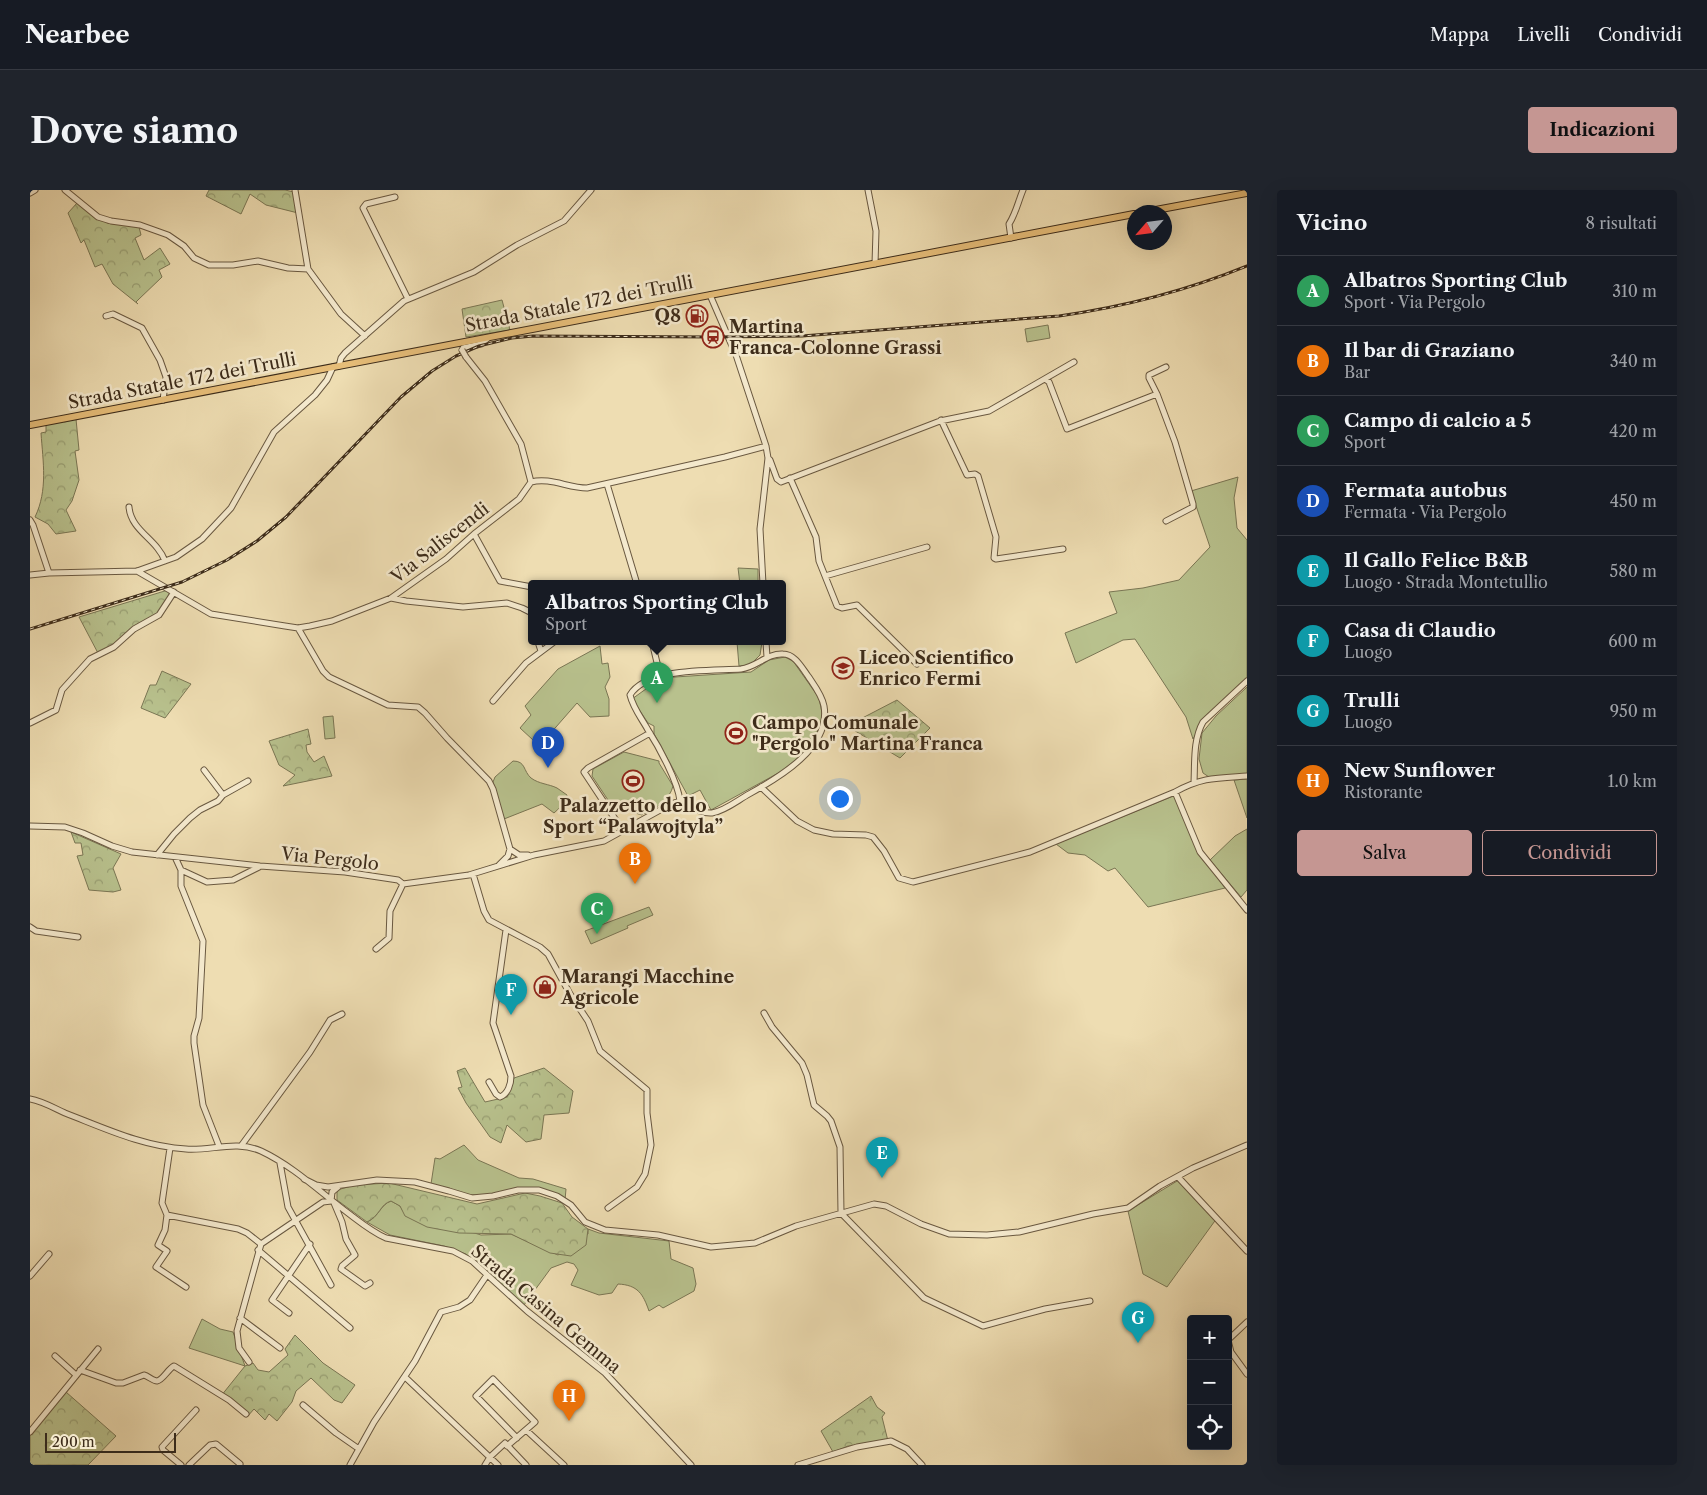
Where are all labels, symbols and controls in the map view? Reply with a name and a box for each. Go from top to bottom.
text: Nearbee [25,20,130,49]
text: Mappa [1430,24,1489,46]
text: Livelli [1517,24,1570,46]
text: Condividi [1598,24,1682,46]
button: Indicazioni [1528,107,1677,153]
text: Dove siamo [30,109,238,152]
north arrow [1127,205,1172,250]
text: Vicino [1297,210,1367,235]
text: 8 risultati [1585,213,1657,233]
text: Albatros Sporting Club [1344,269,1567,292]
street label: Strada Statale 172 dei Trulli [463,271,695,337]
text: A [1307,281,1319,301]
text: 310 m [1612,281,1657,301]
text: Sport · Via Pergolo [1344,292,1485,312]
fuel station icon: Q8 [685,304,709,328]
place label: Q8 [654,305,681,327]
place label: Martina Franca-Colonne Grassi [729,316,942,359]
station icon: Martina Franca-Colonne Grassi [701,325,725,349]
text: Il bar di Graziano [1344,339,1515,362]
street label: Strada Statale 172 dei Trulli [66,348,298,414]
text: B [1307,351,1319,371]
text: 340 m [1610,351,1657,371]
text: Bar [1344,362,1370,382]
text: Campo di calcio a 5 [1344,409,1531,432]
text: C [1307,421,1319,441]
text: 420 m [1609,421,1657,441]
text: Sport [1344,432,1386,452]
text: Fermata autobus [1344,479,1507,502]
text: D [1306,491,1320,511]
text: 450 m [1610,491,1657,511]
street label: Via Saliscendi [386,497,494,589]
text: Fermata · Via Pergolo [1344,502,1507,522]
text: Il Gallo Felice B&B [1344,549,1528,572]
text: E [1307,561,1319,581]
text: 580 m [1610,561,1657,581]
text: Luogo · Strada Montetullio [1344,572,1548,592]
popup [528,580,786,645]
text: Albatros Sporting Club [545,591,769,614]
text: Sport [545,614,587,634]
text: Casa di Claudio [1344,619,1496,642]
text: F [1308,631,1318,651]
text: 600 m [1608,631,1657,651]
text: Luogo [1344,642,1392,662]
place label: Liceo Scientifico Enrico Fermi [859,647,1014,690]
school or university icon: Liceo Scientifico Enrico Fermi [831,656,855,680]
pin: A [641,662,673,703]
text: Trulli [1344,689,1400,712]
text: G [1306,701,1320,721]
text: 950 m [1610,701,1657,721]
place label: Campo Comunale "Pergolo" Martina Franca [752,712,983,755]
text: Luogo [1344,712,1392,732]
sports icon: Campo Comunale "Pergolo" Martina Franca [724,721,748,745]
pin: D [532,727,564,768]
text: New Sunflower [1344,759,1495,782]
sports icon: Palazzetto dello Sport “Palawojtyla” [621,769,645,793]
text: H [1306,771,1320,791]
text: 1.0 km [1608,771,1657,791]
text: Ristorante [1344,782,1423,802]
your location [827,786,853,812]
place label: Palazzetto dello Sport “Palawojtyla” [543,795,723,838]
button: Salva [1297,830,1472,876]
button: Condividi [1482,830,1657,876]
street label: Via Pergolo [279,843,380,875]
pin: B [619,843,651,884]
pin: C [581,893,613,934]
place label: Marangi Macchine Agricole [560,966,734,1009]
pin: F [495,974,527,1015]
shop icon: Marangi Macchine Agricole [533,975,557,999]
pin: E [866,1137,898,1178]
street label: Strada Casina Gemma [467,1240,626,1378]
pin: G [1122,1302,1154,1343]
map controls [1187,1315,1232,1450]
button: + [1187,1315,1232,1360]
button: − [1187,1360,1232,1405]
pin: H [553,1380,585,1421]
button: locate [1187,1405,1232,1450]
scale bar [45,1430,176,1453]
text: 200 m [52,1433,95,1451]

